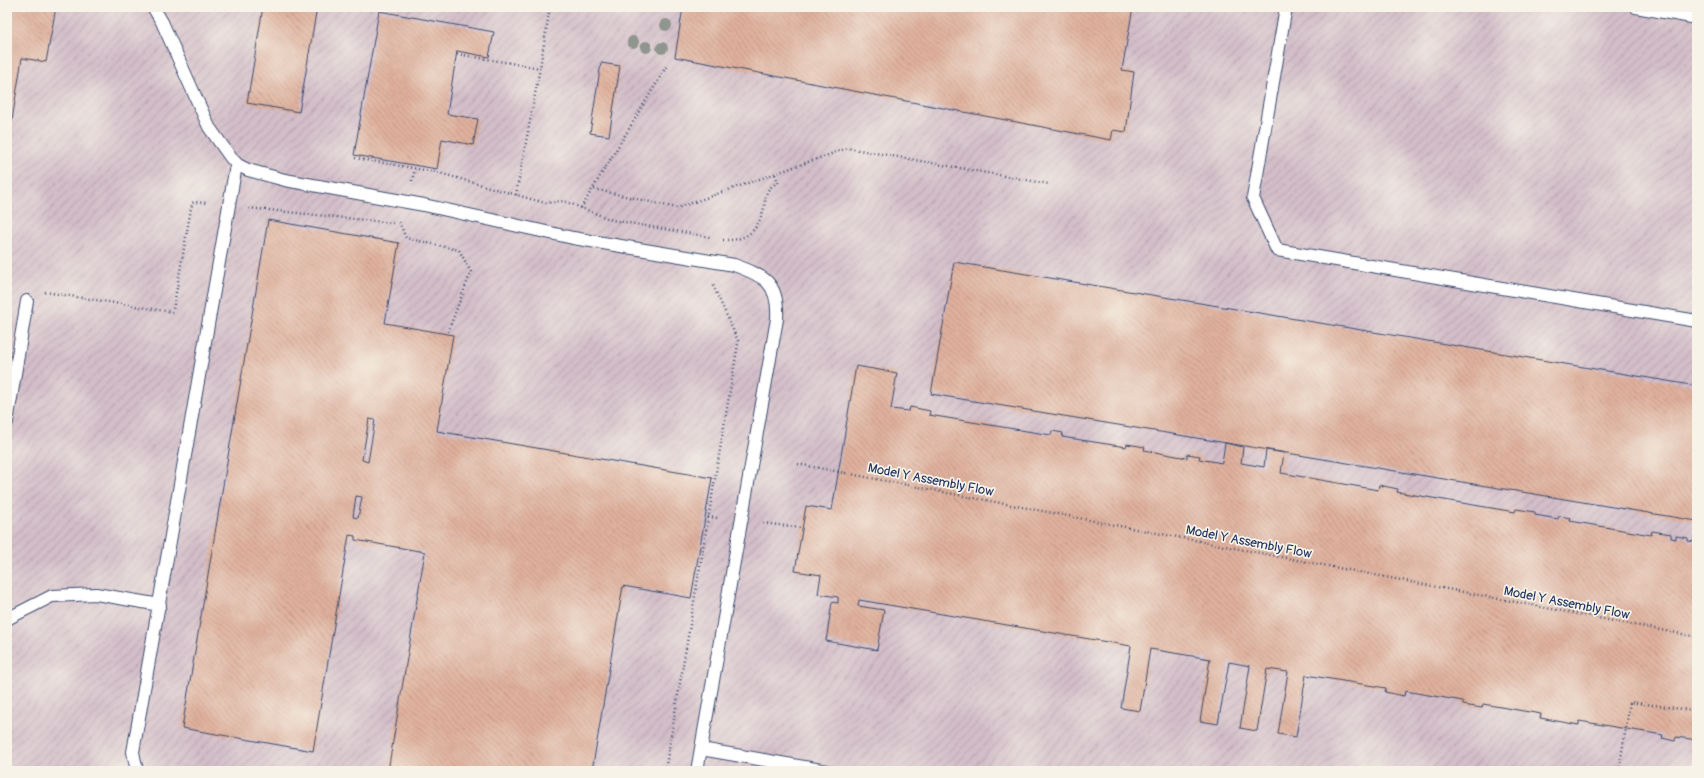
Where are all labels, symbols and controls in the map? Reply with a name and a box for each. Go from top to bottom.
street label: Model Y Assembly Flow [867,460,995,500]
street label: Model Y Assembly Flow [1185,522,1313,562]
street label: Model Y Assembly Flow [1503,583,1631,623]

